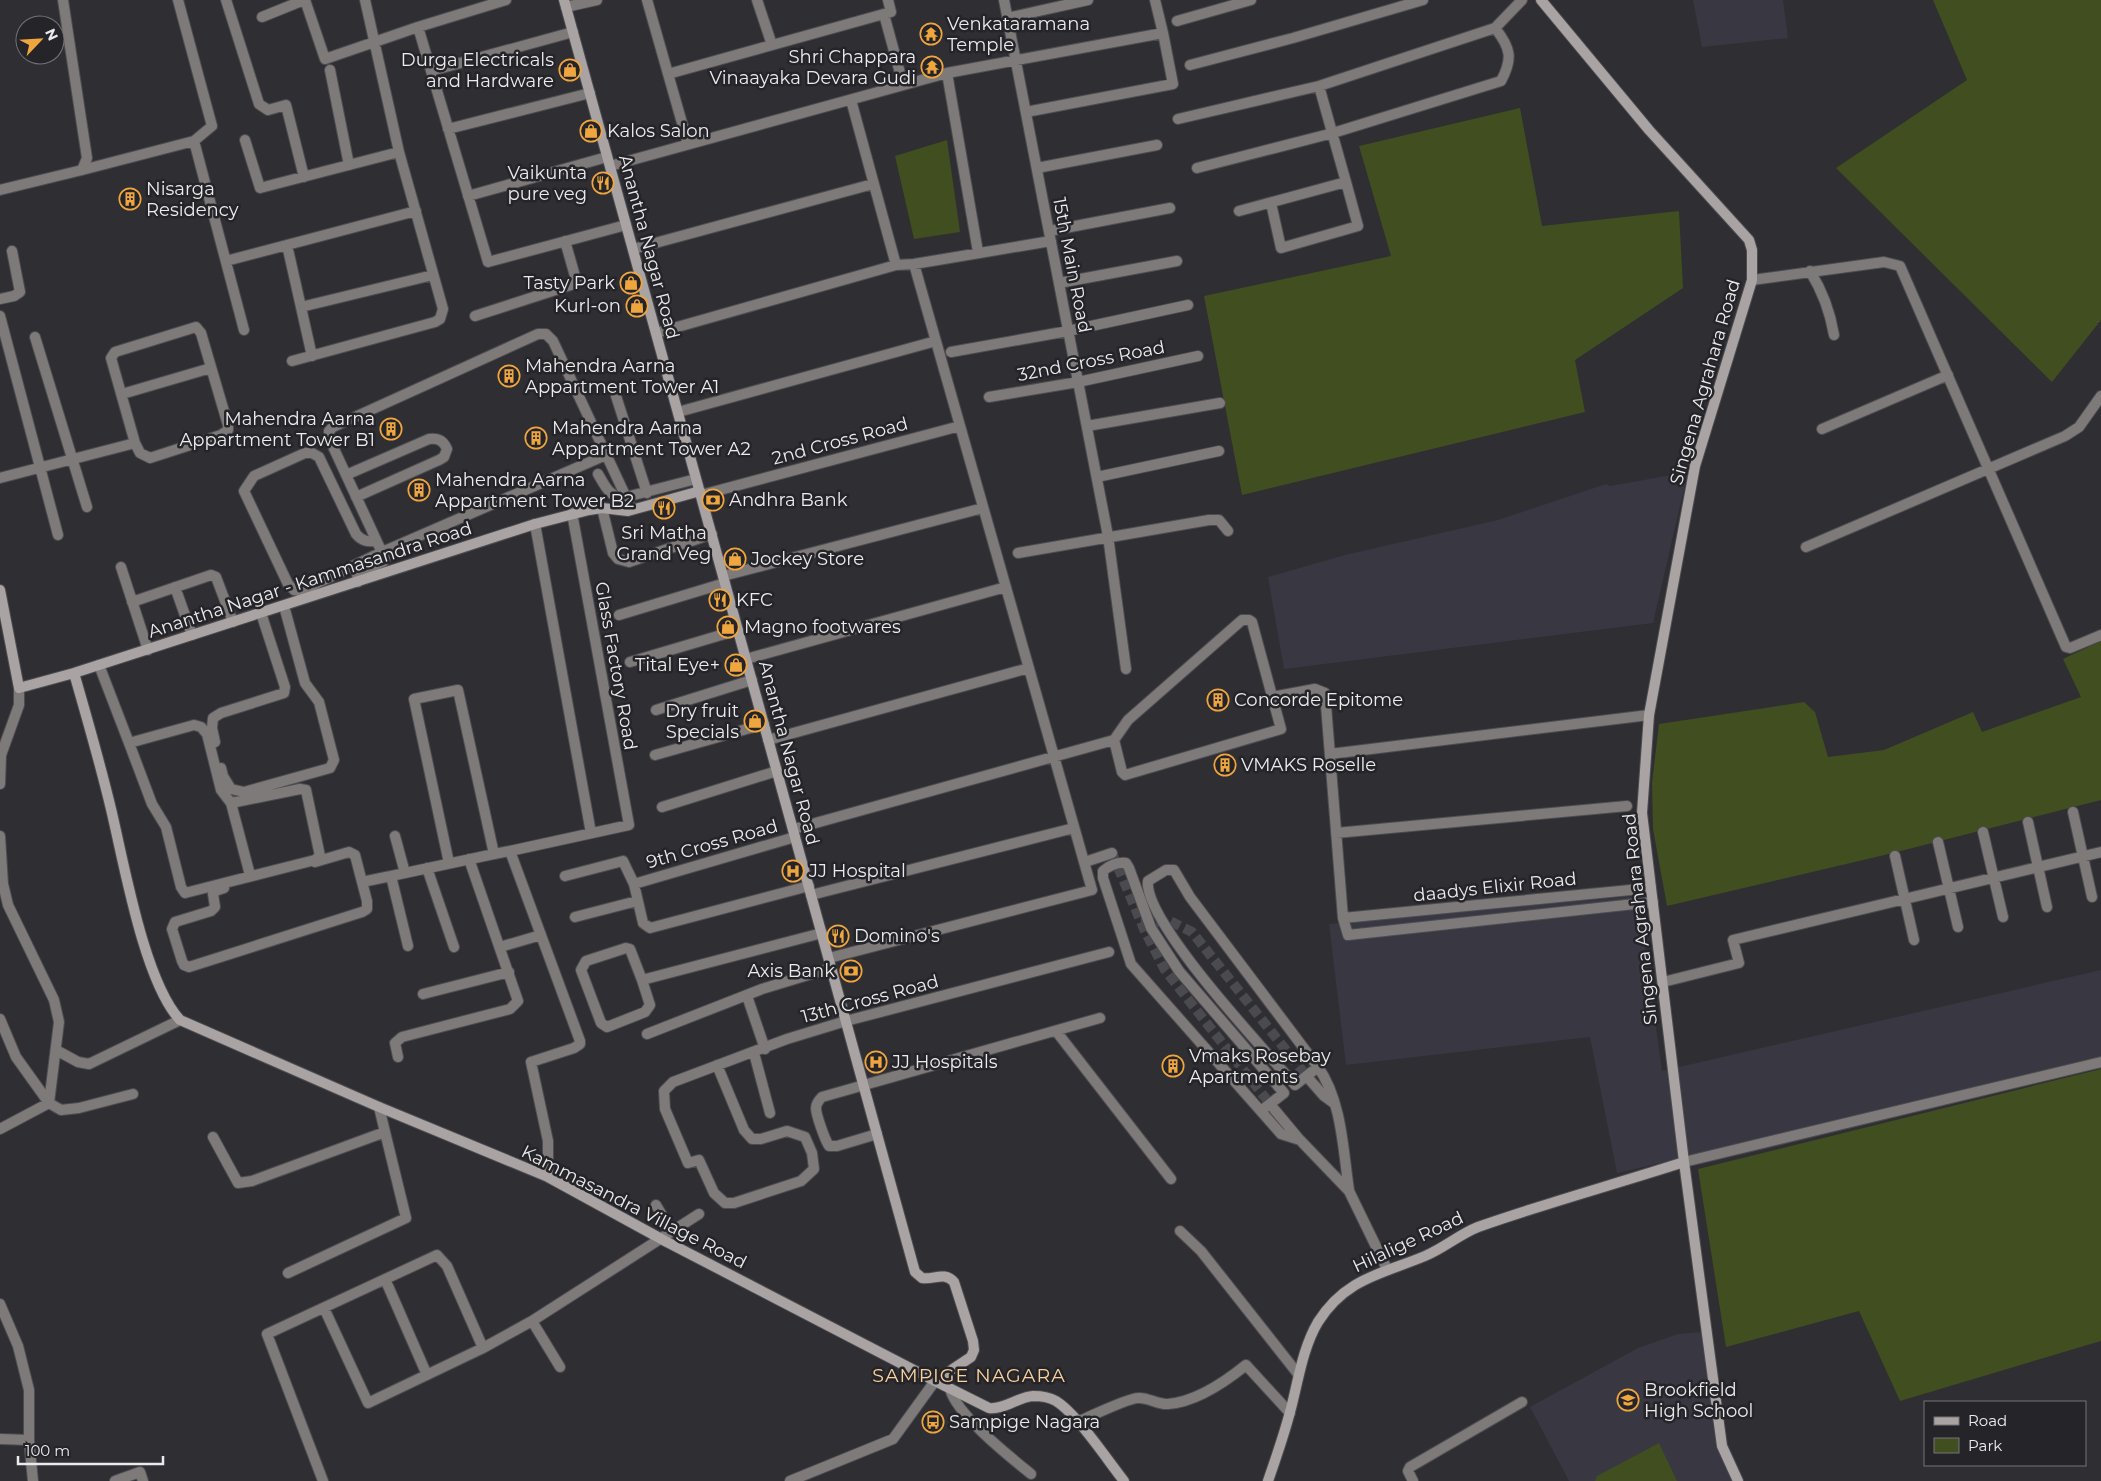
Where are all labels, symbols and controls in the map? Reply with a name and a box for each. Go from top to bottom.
place label: Venkataramana Temple [947,13,1090,56]
north arrow [15,15,65,65]
temple icon: Venkataramana Temple [919,22,943,46]
text: N [41,26,62,43]
place label: Shri Chappara Vinaayaka Devara Gudi [709,46,916,89]
place label: Durga Electricals and Hardware [401,49,554,92]
temple icon: Shri Chappara Vinaayaka Devara Gudi [920,55,944,79]
shop icon: Durga Electricals and Hardware [558,58,582,82]
shop icon: Kalos Salon [579,119,603,143]
place label: Kalos Salon [607,120,710,142]
street label: Anantha Nagar Road [614,152,684,342]
place label: Vaikunta pure veg [507,162,587,205]
restaurant icon: Vaikunta pure veg [591,171,615,195]
place label: Nisarga Residency [146,178,239,221]
building icon: Nisarga Residency [118,187,142,211]
street label: 15th Main Road [1048,195,1096,335]
shop icon: Tasty Park [619,271,643,295]
place label: Tasty Park [524,272,615,294]
street label: Singena Agrahara Road [1665,277,1745,487]
shop icon: Kurl-on [625,294,649,318]
place label: Kurl-on [554,295,621,317]
street label: 32nd Cross Road [1015,336,1167,386]
place label: Mahendra Aarna Appartment Tower A1 [525,355,719,398]
building icon: Mahendra Aarna Appartment Tower A1 [497,364,521,388]
place label: Mahendra Aarna Appartment Tower B1 [179,408,375,451]
street label: 2nd Cross Road [770,412,910,470]
building icon: Mahendra Aarna Appartment Tower B1 [379,417,403,441]
place label: Mahendra Aarna Appartment Tower A2 [552,417,751,460]
building icon: Mahendra Aarna Appartment Tower A2 [524,426,548,450]
place label: Mahendra Aarna Appartment Tower B2 [435,469,634,512]
building icon: Mahendra Aarna Appartment Tower B2 [407,478,431,502]
bank icon: Andhra Bank [701,488,725,512]
place label: Andhra Bank [729,489,848,511]
restaurant icon: Sri Matha Grand Veg [652,496,676,520]
street label: Anantha Nagar - Kammasandra Road [145,517,475,643]
place label: Sri Matha Grand Veg [617,522,711,565]
shop icon: Jockey Store [723,547,747,571]
place label: Jockey Store [750,548,864,570]
street label: Glass Factory Road [590,580,642,752]
restaurant icon: KFC [708,588,732,612]
place label: KFC [736,589,773,611]
shop icon: Magno footwares [716,615,740,639]
place label: Magno footwares [744,616,901,638]
shop icon: Tital Eye+ [724,653,748,677]
place label: Tital Eye+ [635,654,720,676]
street label: Anantha Nagar Road [754,658,824,848]
building icon: Concorde Epitome [1206,688,1230,712]
place label: Concorde Epitome [1234,689,1403,711]
place label: Dry fruit Specials [665,700,739,743]
shop icon: Dry fruit Specials [743,709,767,733]
building icon: VMAKS Roselle [1213,753,1237,777]
place label: VMAKS Roselle [1241,754,1376,776]
street label: Singena Agrahara Road [1618,812,1662,1026]
street label: 9th Cross Road [644,815,780,873]
hospital icon: JJ Hospital [781,859,805,883]
place label: JJ Hospital [808,860,906,882]
street label: daadys Elixir Road [1412,867,1578,907]
restaurant icon: Domino's [826,924,850,948]
place label: Domino's [854,925,940,947]
bank icon: Axis Bank [839,959,863,983]
place label: Axis Bank [748,960,835,982]
street label: 13th Cross Road [799,970,941,1028]
place label: Vmaks Rosebay Apartments [1189,1045,1331,1088]
hospital icon: JJ Hospitals [864,1050,888,1074]
place label: JJ Hospitals [891,1051,998,1073]
building icon: Vmaks Rosebay Apartments [1161,1054,1185,1078]
street label: Kammasandra Village Road [518,1140,750,1274]
street label: Hilalige Road [1349,1207,1467,1277]
district label: SAMPIGE NAGARA [872,1364,1066,1387]
place label: Brookfield High School [1644,1379,1753,1422]
school or university icon: Brookfield High School [1616,1388,1640,1412]
legend [1924,1401,2086,1466]
bus stop icon: Sampige Nagara [921,1410,945,1434]
place label: Sampige Nagara [949,1411,1100,1433]
text: Road [1968,1411,2007,1430]
scale bar [18,1434,162,1466]
text: Park [1968,1436,2002,1455]
text: 100 m [25,1441,70,1460]

